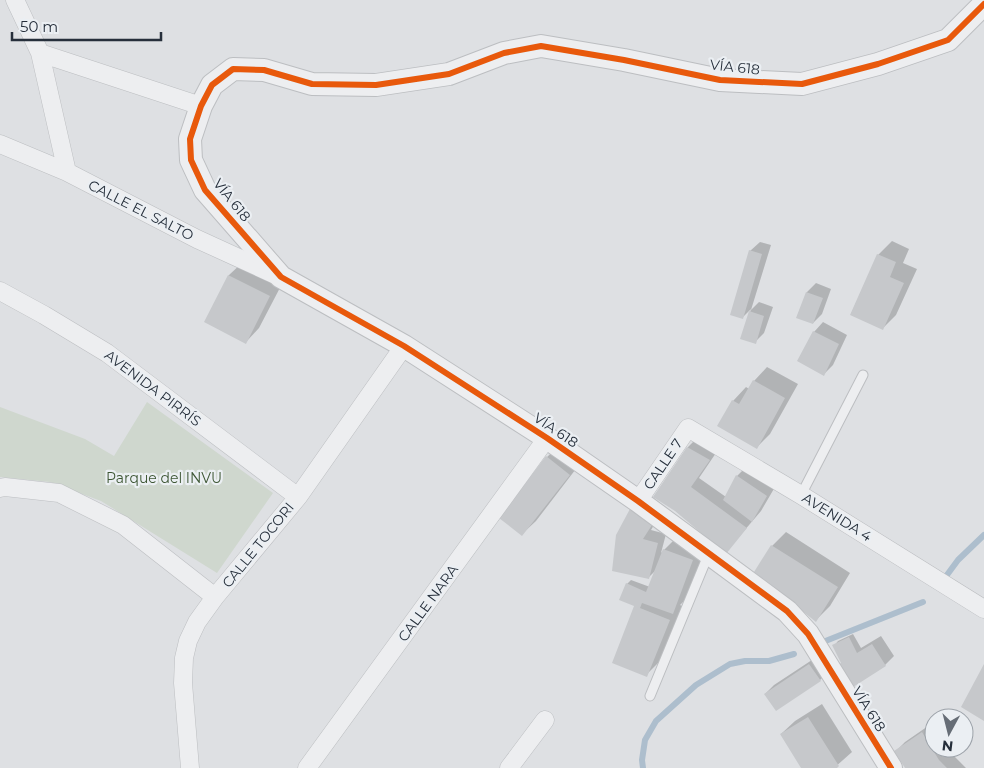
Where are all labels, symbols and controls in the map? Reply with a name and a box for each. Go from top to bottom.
scale bar [12,10,161,42]
text: 50 m [20,17,58,36]
street label: VÍA 618 [709,55,761,79]
street label: VÍA 618 [209,175,255,225]
street label: CALLE EL SALTO [85,176,197,244]
street label: AVENIDA PIRRÍS [101,346,205,430]
street label: VÍA 618 [530,409,582,451]
street label: CALLE 7 [639,435,687,493]
park label: Parque del INVU [106,469,222,487]
street label: AVENIDA 4 [799,489,876,546]
street label: CALLE TOCORI [218,499,298,591]
street label: CALLE NARA [394,560,463,645]
street label: VÍA 618 [848,683,890,735]
north arrow [924,708,974,758]
text: N [941,736,954,756]

